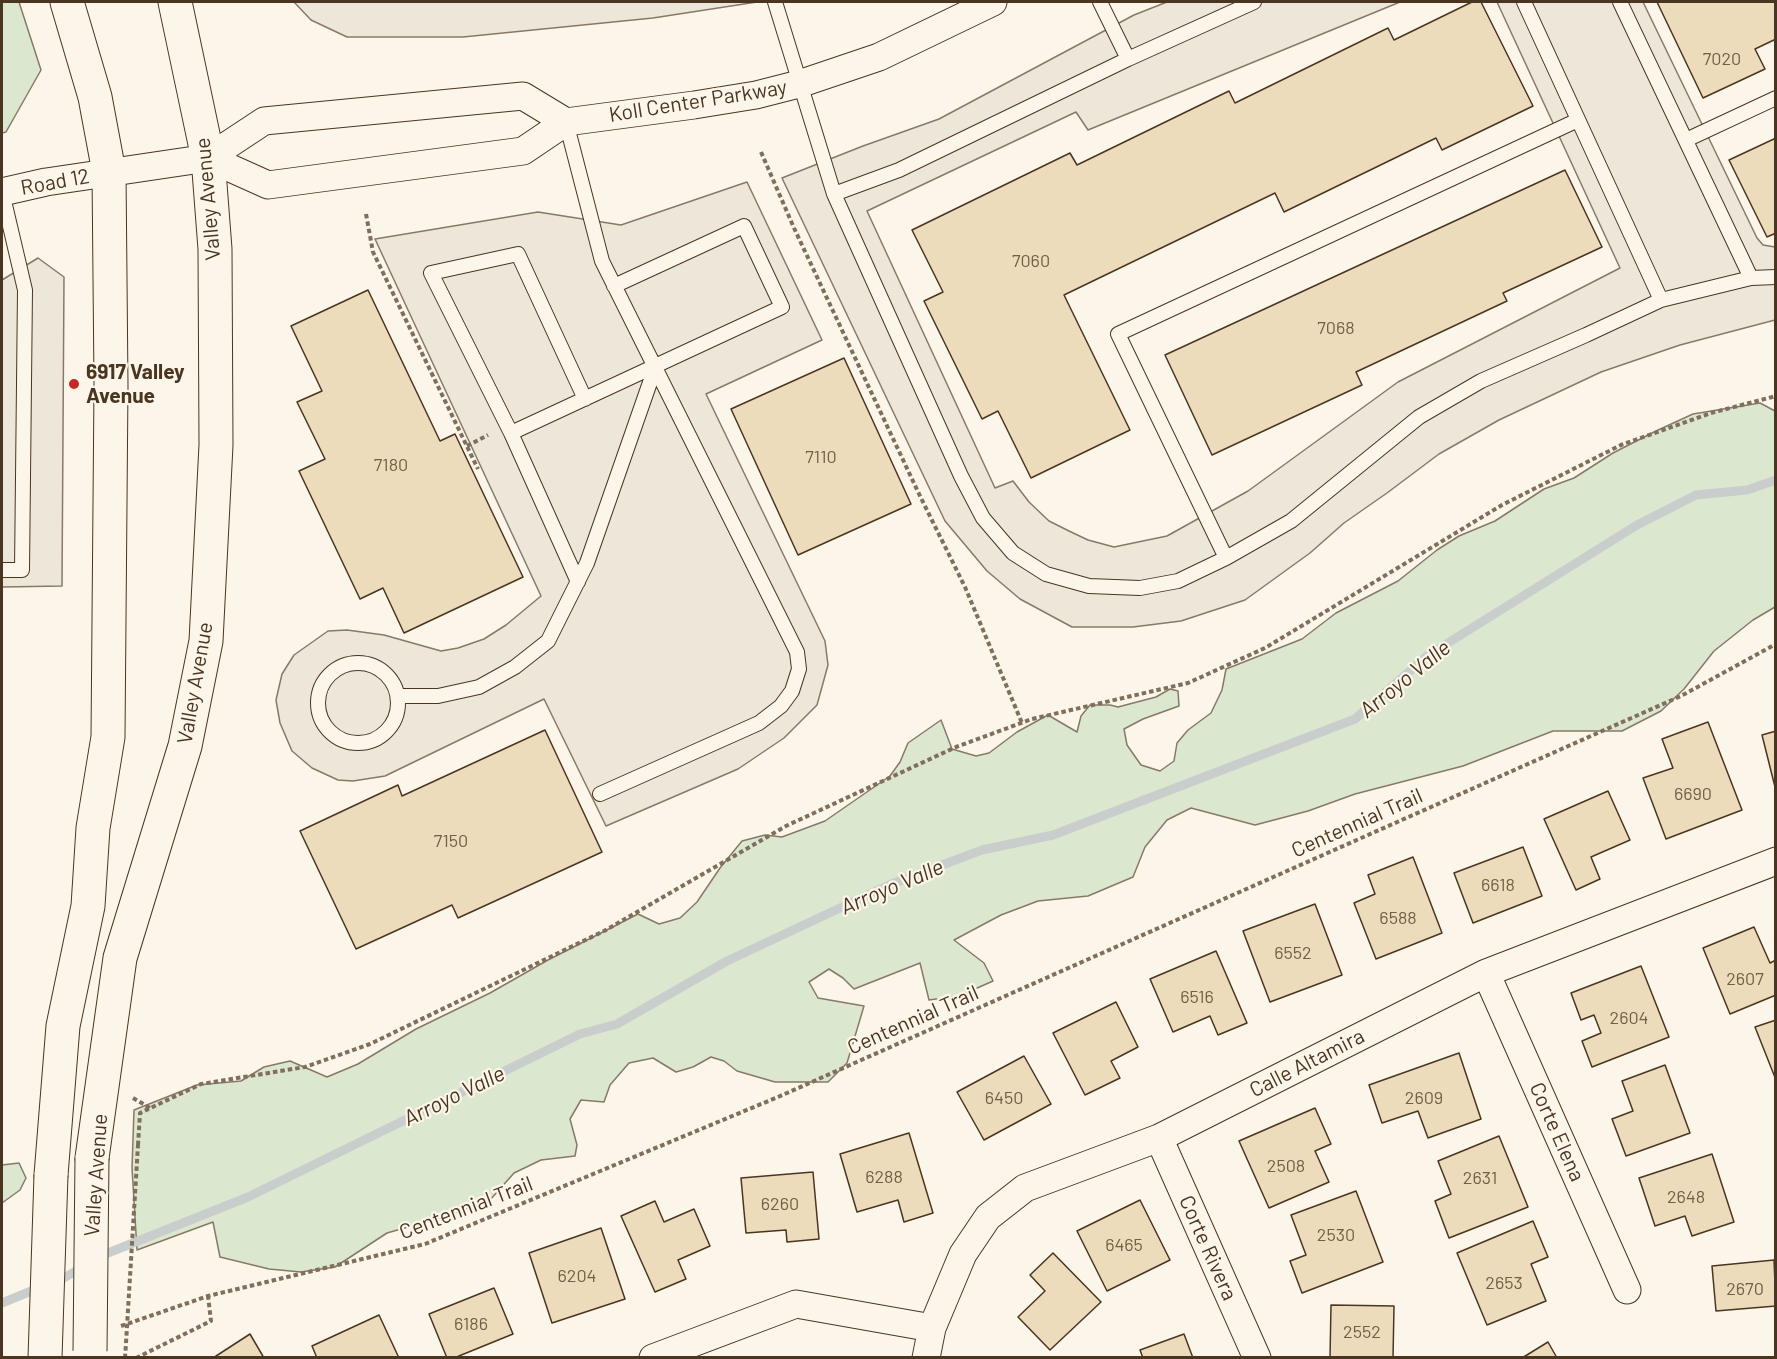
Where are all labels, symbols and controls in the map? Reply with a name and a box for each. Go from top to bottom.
house number: 7020 [1703,48,1741,70]
street label: Koll Center Parkway [607,74,789,128]
street label: Valley Avenue [190,136,226,262]
street label: Road 12 [19,164,91,200]
house number: 7060 [1012,250,1050,272]
house number: 7068 [1317,317,1355,339]
place label: 6917 Valley Avenue [86,359,185,409]
marker: 6917 Valley Avenue [67,377,81,391]
house number: 7110 [805,446,837,468]
house number: 7180 [374,454,408,476]
street label: Valley Avenue [172,620,218,746]
water label: Arroyo Valle [1354,634,1456,724]
street label: Centennial Trail [1288,783,1426,863]
house number: 6690 [1674,783,1712,805]
house number: 7150 [434,830,468,852]
water label: Arroyo Valle [836,853,948,921]
house number: 6618 [1481,874,1515,896]
house number: 6588 [1379,907,1417,929]
house number: 6552 [1274,942,1312,964]
house number: 2607 [1726,968,1764,990]
street label: Centennial Trail [844,980,982,1060]
house number: 6516 [1180,986,1214,1008]
house number: 2604 [1609,1007,1649,1029]
street label: Calle Altamira [1245,1023,1369,1103]
water label: Arroyo Valle [399,1060,509,1132]
street label: Corte Elena [1524,1079,1590,1185]
house number: 6450 [985,1087,1023,1109]
house number: 2609 [1405,1087,1443,1109]
street label: Valley Avenue [79,1113,113,1237]
house number: 2508 [1267,1155,1305,1177]
house number: 6288 [865,1166,903,1188]
house number: 2631 [1463,1167,1497,1189]
street label: Centennial Trail [396,1171,536,1245]
house number: 2648 [1667,1186,1705,1208]
street label: Corte Rivera [1174,1192,1242,1304]
house number: 6260 [761,1193,799,1215]
house number: 2530 [1317,1224,1355,1246]
house number: 6465 [1105,1234,1143,1256]
house number: 6204 [557,1265,597,1287]
house number: 2653 [1485,1272,1523,1294]
house number: 2670 [1726,1278,1764,1300]
house number: 6186 [454,1313,488,1335]
house number: 2552 [1343,1321,1381,1343]

